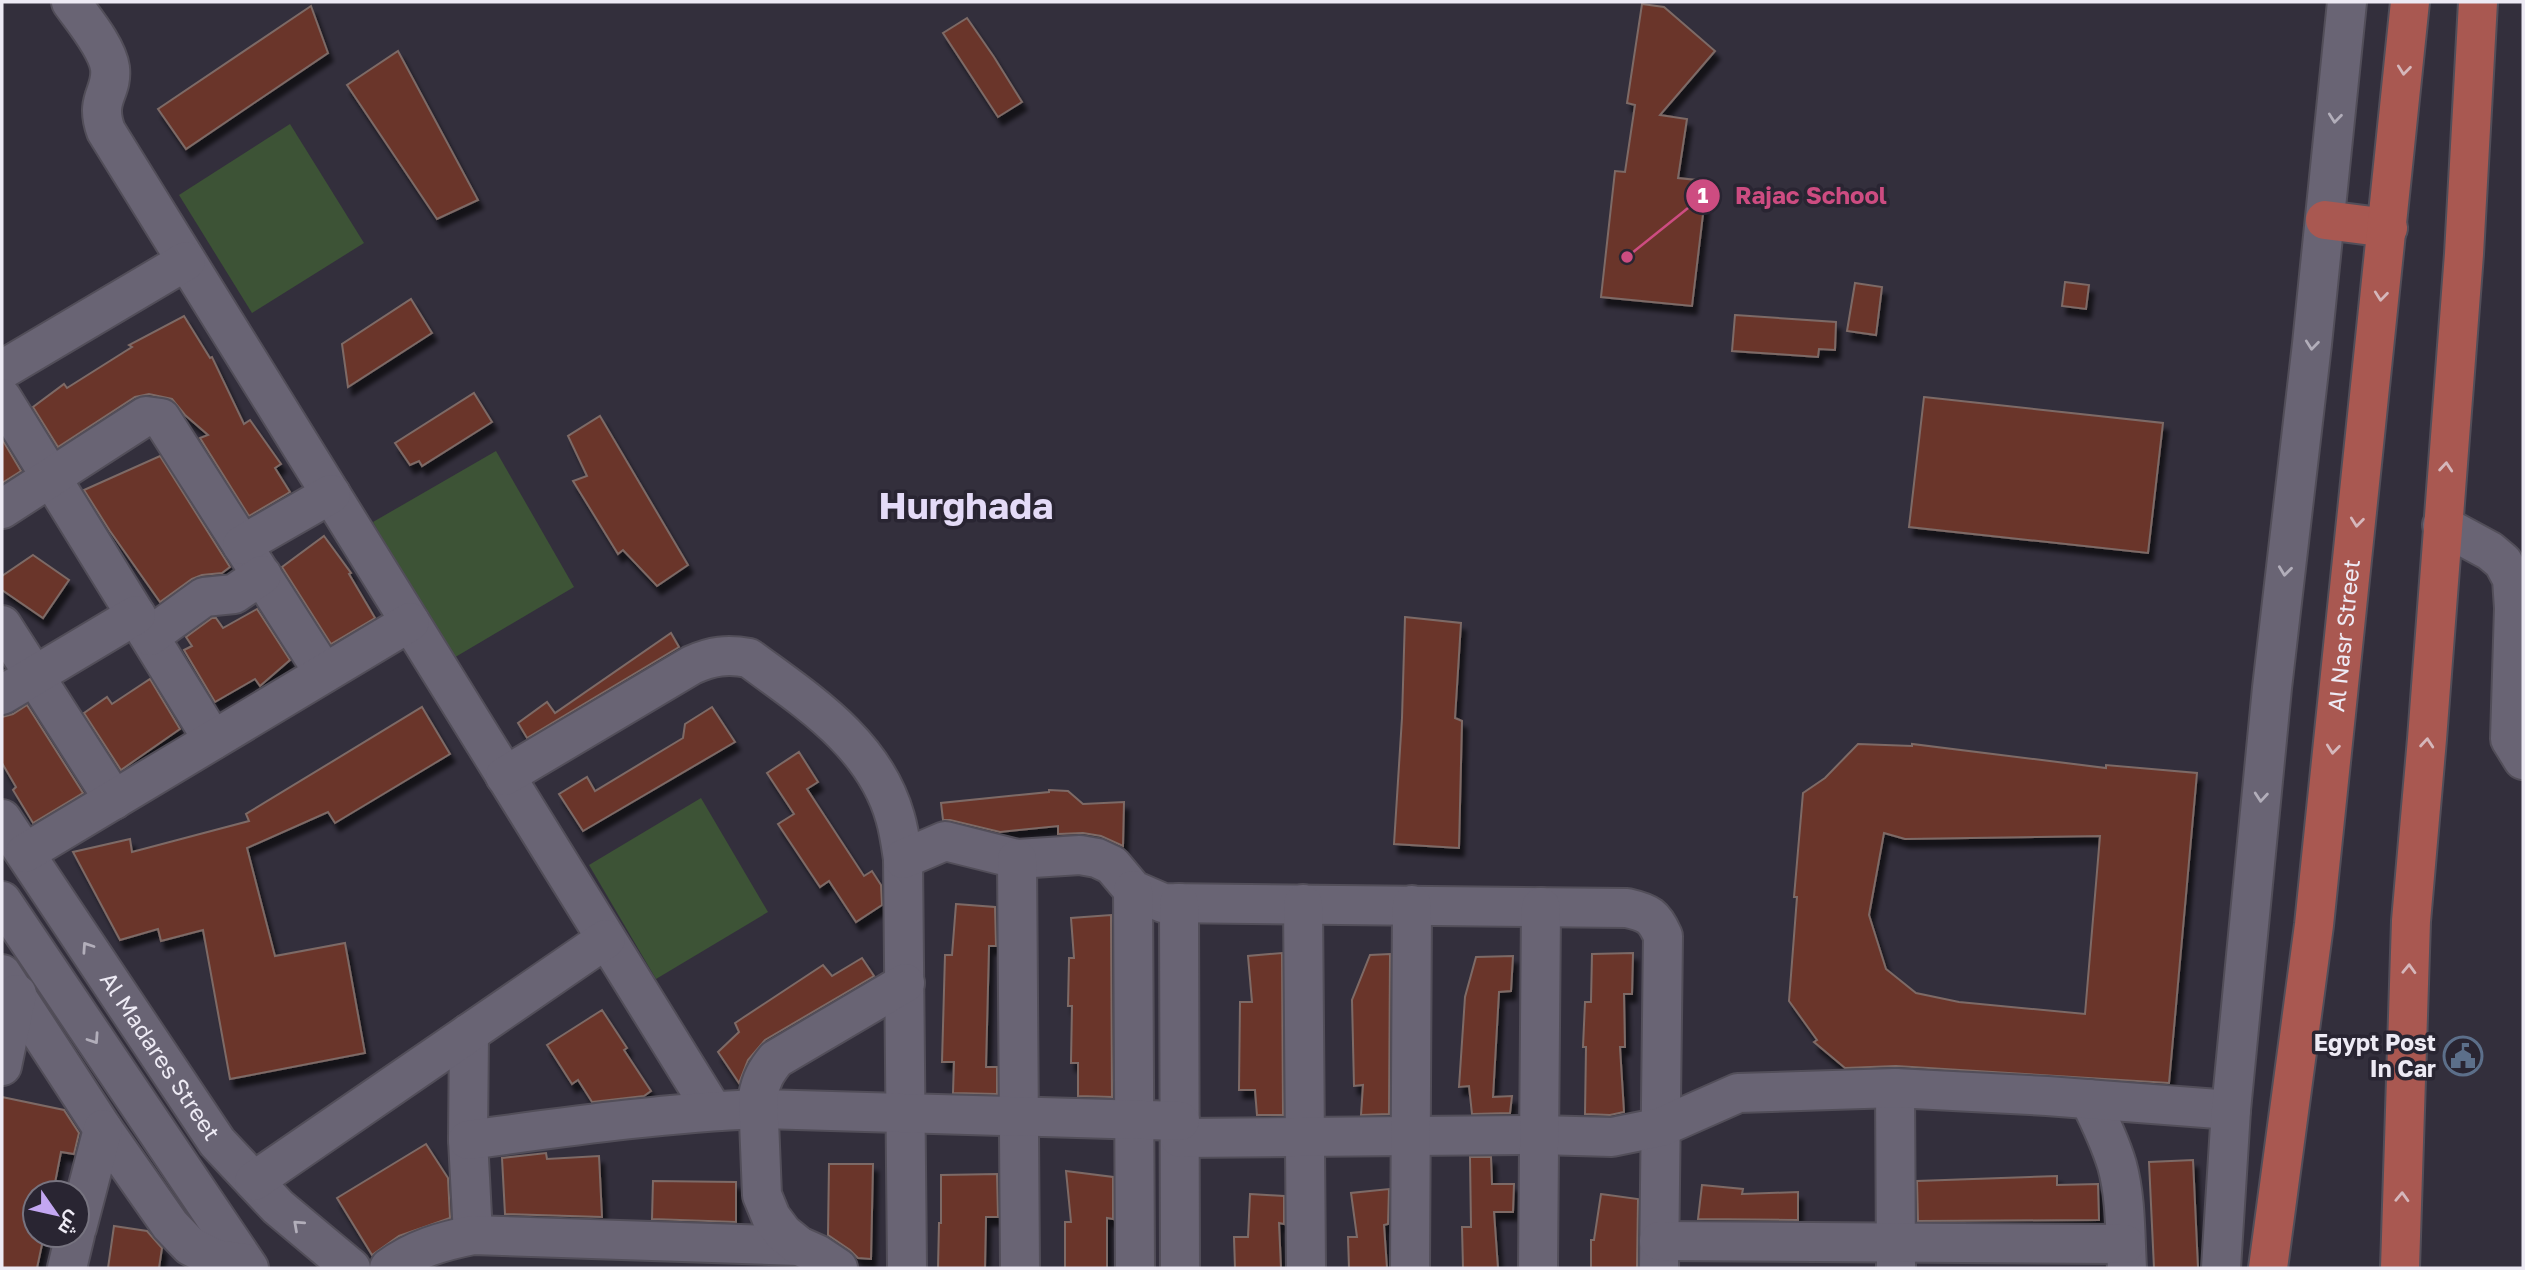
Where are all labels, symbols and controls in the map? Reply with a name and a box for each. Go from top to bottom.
one-way arrow [2396,64,2411,75]
one-way arrow [2328,113,2343,124]
callout: Rajac School [1686,174,1900,219]
text: Rajac School [1735,180,1887,209]
text: 1 [1698,182,1709,208]
one-way arrow [2374,291,2389,302]
one-way arrow [2305,340,2320,351]
one-way arrow [2438,461,2453,472]
district label: Hurghada [879,483,1053,527]
one-way arrow [2350,517,2365,528]
street label: Al Nasr Street [2321,558,2365,713]
one-way arrow [2278,565,2293,577]
one-way arrow [2419,737,2434,748]
one-way arrow [2326,743,2341,754]
one-way arrow [2254,792,2269,803]
one-way arrow [83,942,95,955]
one-way arrow [2402,964,2417,975]
street label: Al Madares Street [95,966,227,1145]
place label: Egypt Post In Car [2314,1028,2436,1082]
one-way arrow [86,1031,98,1044]
public building icon: Egypt Post In Car [2442,1035,2484,1077]
north arrow [21,1179,91,1249]
one-way arrow [2394,1191,2410,1202]
text: ش [53,1207,87,1240]
one-way arrow [293,1221,306,1233]

